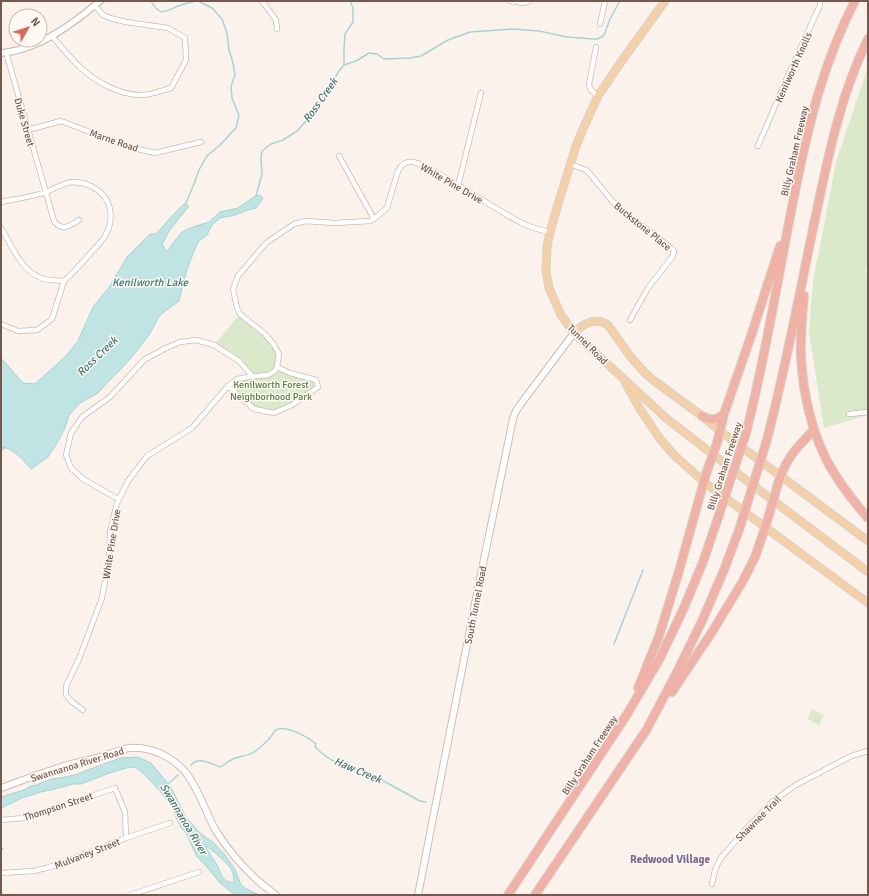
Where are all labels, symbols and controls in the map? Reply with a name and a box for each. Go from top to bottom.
north arrow [8,8,48,48]
text: N [28,15,43,29]
street label: Kenilworth Knolls [773,30,815,105]
water label: Ross Creek [300,74,341,125]
street label: Duke Street [11,97,37,148]
street label: Billy Graham Freeway [779,105,811,197]
street label: Marne Road [88,127,140,155]
street label: White Pine Drive [418,161,485,207]
street label: Buckstone Place [611,200,673,254]
water label: Kenilworth Lake [112,276,189,289]
street label: Tunnel Road [565,322,610,367]
water label: Ross Creek [74,333,121,379]
park label: Kenilworth Forest Neighborhood Park [230,379,312,403]
street label: Billy Graham Freeway [705,420,745,512]
street label: White Pine Drive [101,508,123,580]
street label: South Tunnel Road [463,565,489,645]
street label: Billy Graham Freeway [560,713,620,797]
street label: Swannanoa River Road [29,745,125,785]
water label: Haw Creek [332,755,385,787]
water label: Swannanoa River [157,781,211,859]
street label: Thompson Street [22,790,95,824]
street label: Shawnee Trail [733,793,784,844]
street label: Mulvaney Street [53,836,122,872]
district label: Redwood Village [630,853,710,866]

